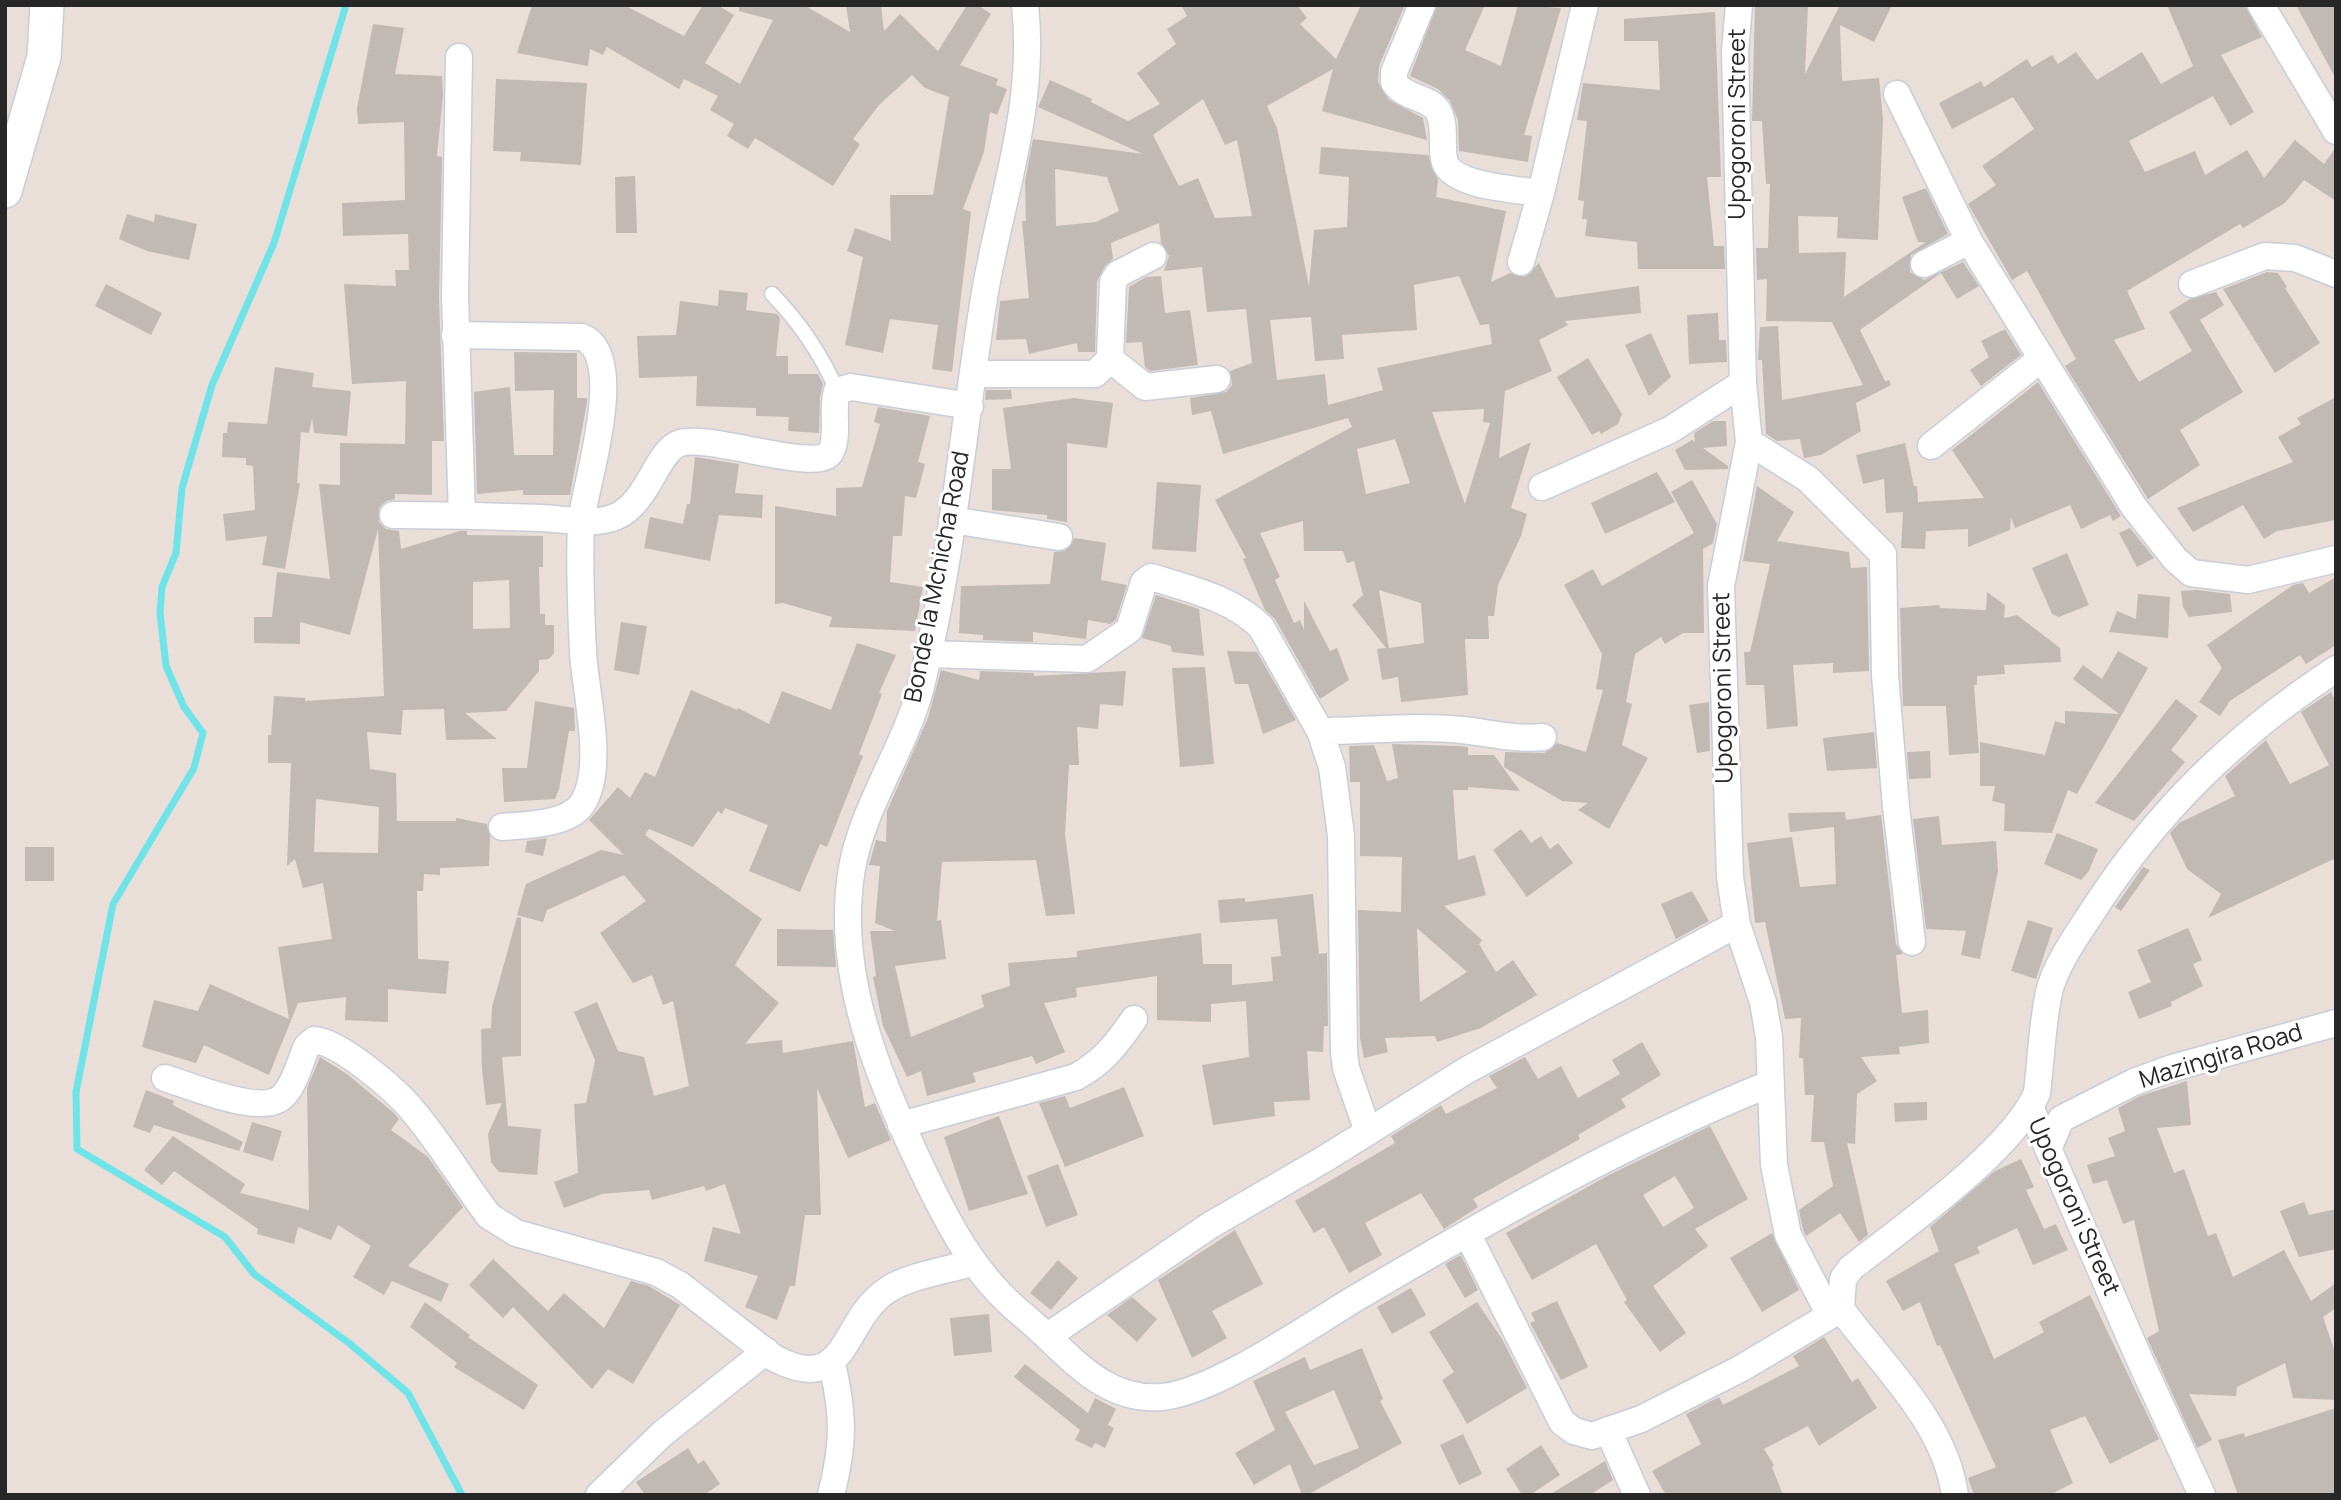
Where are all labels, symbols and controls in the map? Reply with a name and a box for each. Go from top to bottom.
street label: Upogoroni Street [1724,28,1752,220]
street label: Bonde la Mchicha Road [899,449,977,705]
street label: Upogoroni Street [1708,592,1740,784]
street label: Mazingira Road [2136,1019,2306,1095]
street label: Upogoroni Street [2021,1114,2125,1300]

